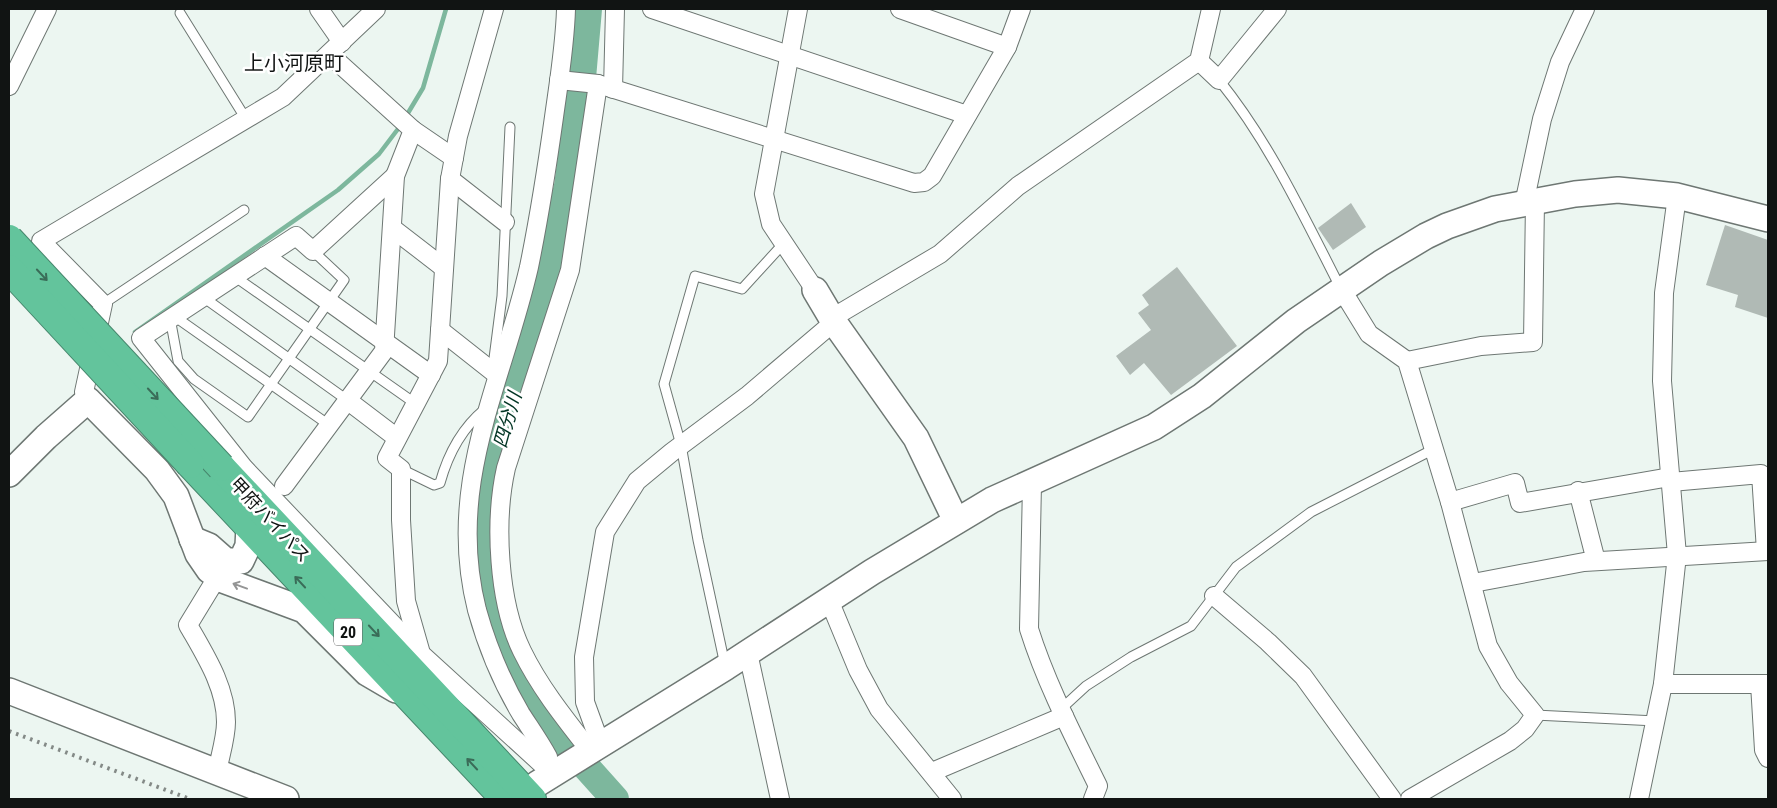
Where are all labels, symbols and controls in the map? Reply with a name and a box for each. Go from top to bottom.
district label: 上小河原町 [244,51,344,75]
one-way arrow [36,269,48,281]
one-way arrow [147,388,159,400]
water label: 四分川 [489,388,527,451]
street label: 甲府バイパス [226,473,315,566]
one-way arrow [294,575,306,588]
one-way arrow [232,581,248,590]
road number: 20 [334,618,362,646]
one-way arrow [368,624,380,637]
one-way arrow [466,757,478,770]

